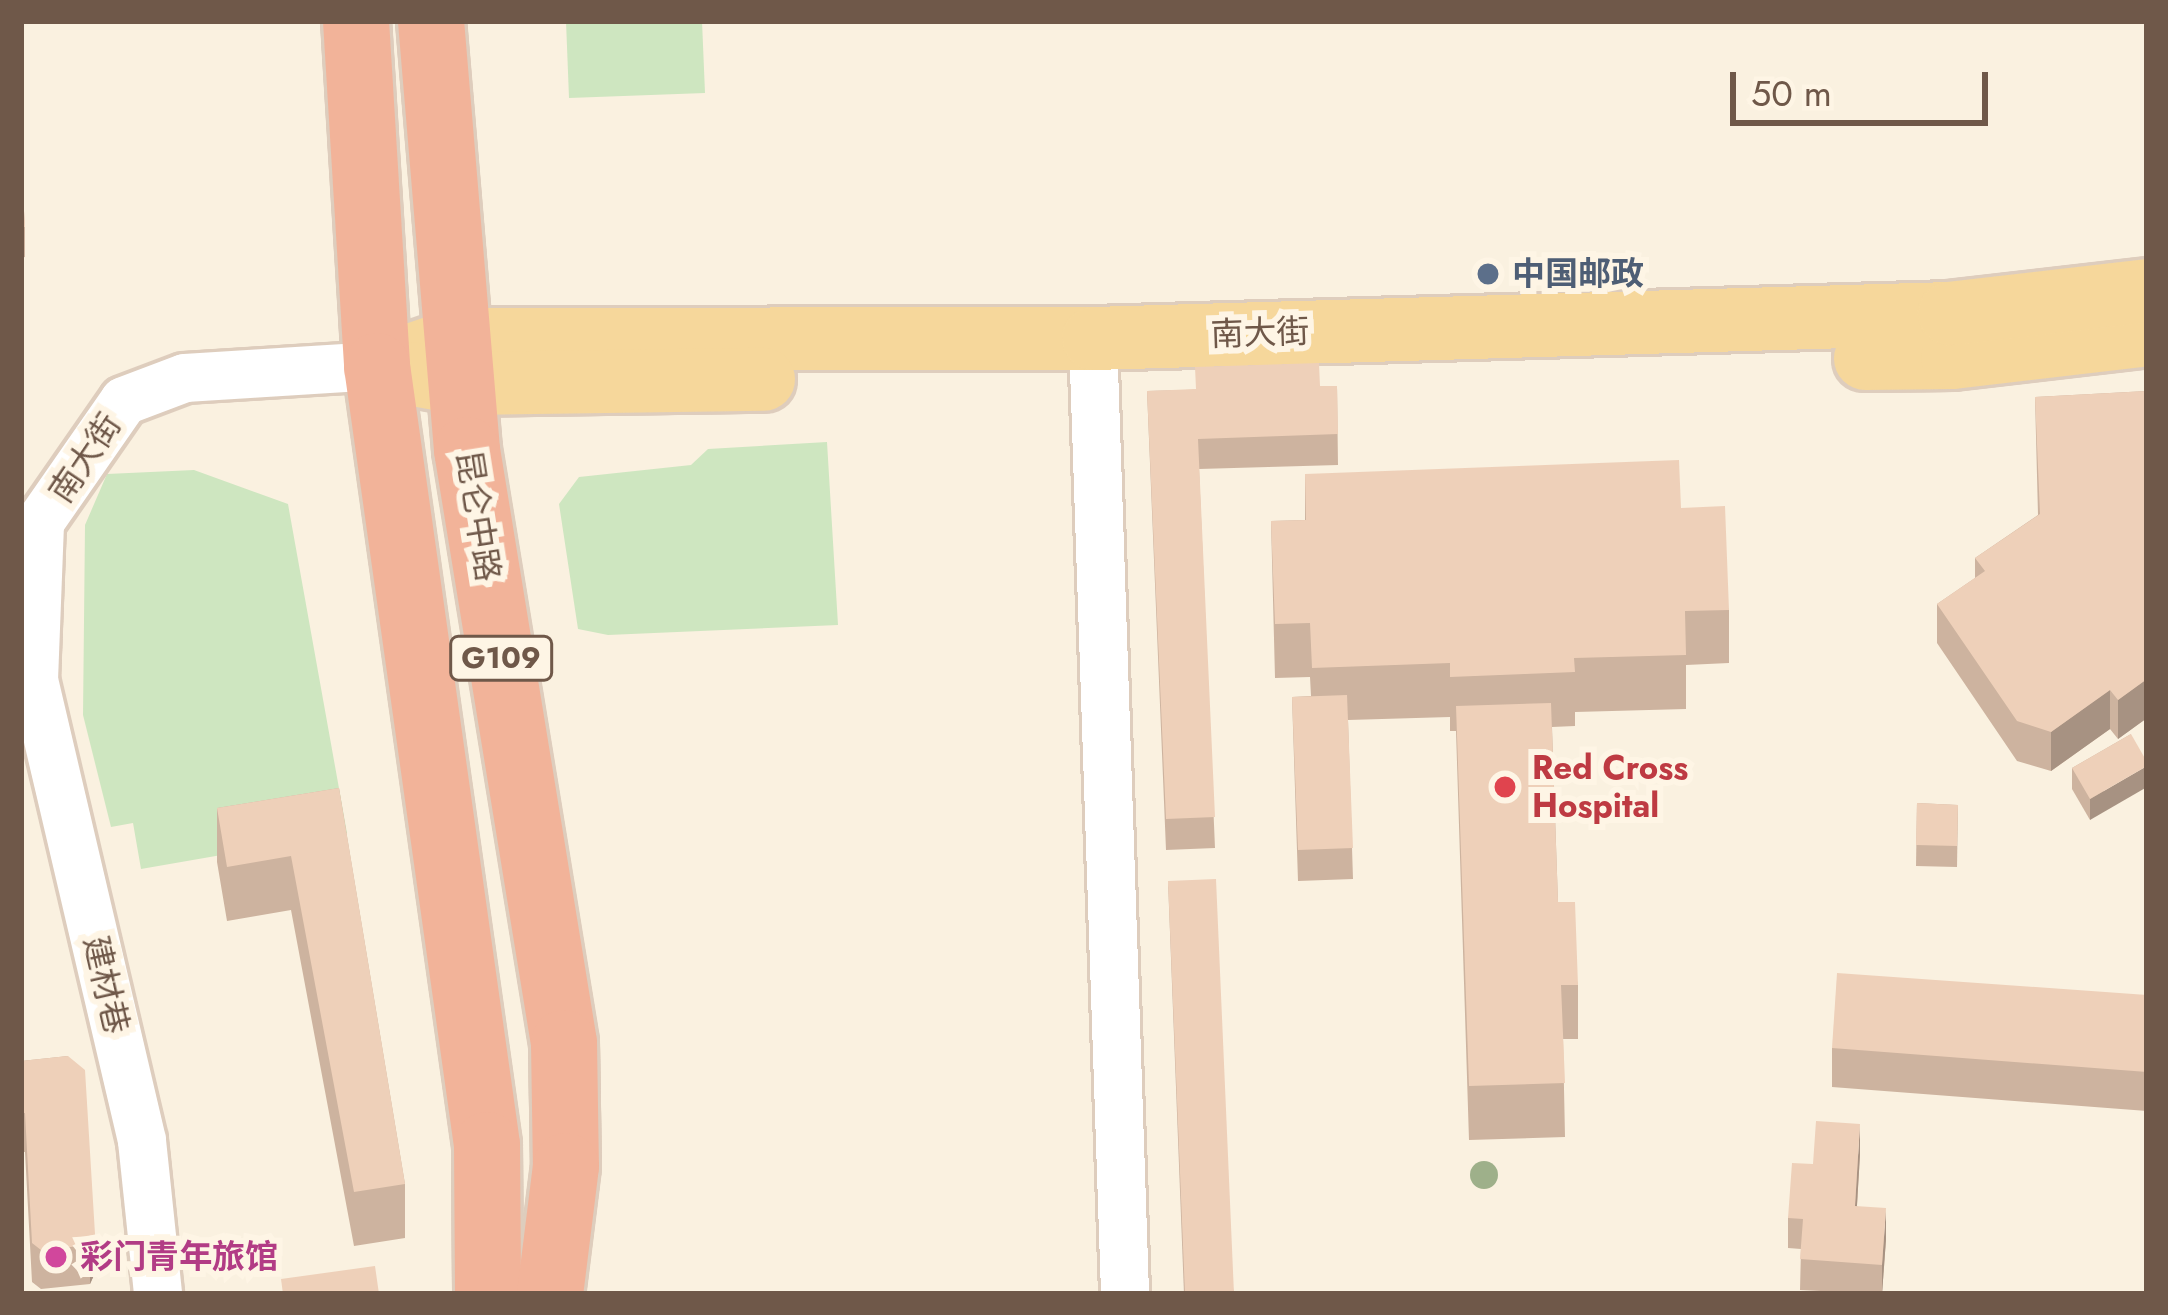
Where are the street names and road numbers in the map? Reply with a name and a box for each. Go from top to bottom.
street label: 南大街 [1210,311,1310,355]
street label: 南大街 [41,406,129,510]
street label: 昆仑中路 [448,448,508,584]
road number: G109 [447,634,555,682]
street label: 建材巷 [76,932,136,1038]

